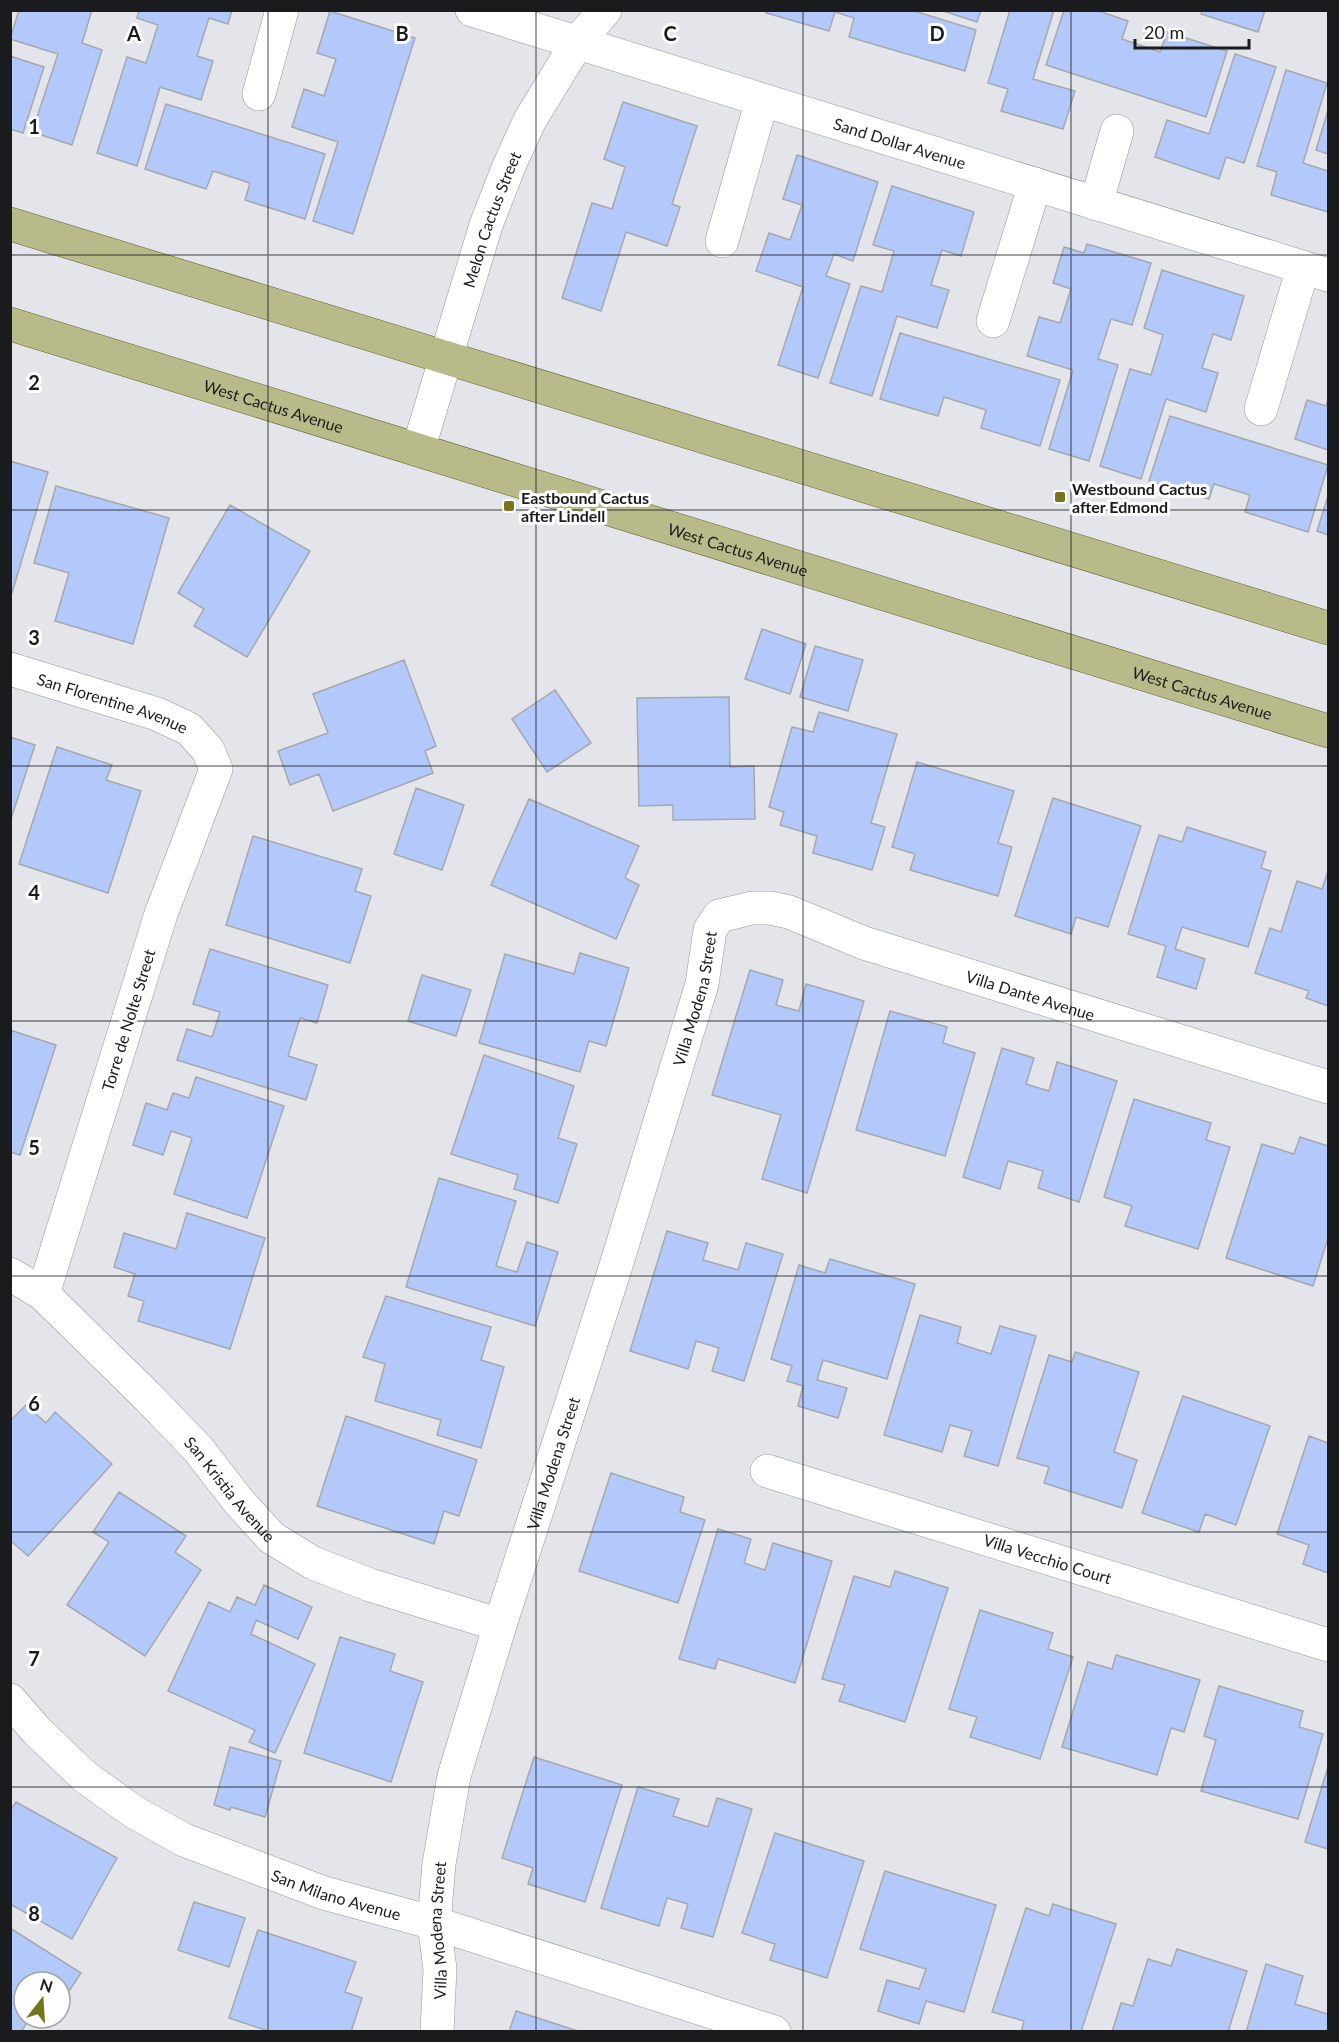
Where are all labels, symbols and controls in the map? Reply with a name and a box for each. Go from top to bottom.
scale bar [1135,12,1249,50]
text: A [126,21,141,45]
text: B [395,21,409,45]
text: C [663,21,677,45]
text: D [929,21,945,45]
text: 20 m [1144,21,1184,43]
street label: Sand Dollar Avenue [832,113,968,172]
text: 1 [28,114,40,138]
street label: Melon Cactus Street [458,148,524,290]
text: 2 [28,370,40,394]
street label: West Cactus Avenue [201,375,346,436]
place label: Westbound Cactus after Edmond [1072,479,1207,516]
place label: Eastbound Cactus after Lindell [521,488,649,525]
marker: Westbound Cactus after Edmond [1053,490,1067,504]
marker: Eastbound Cactus after Lindell [502,499,516,513]
street label: West Cactus Avenue [666,518,810,579]
text: 3 [28,625,40,649]
street label: West Cactus Avenue [1130,662,1275,723]
street label: San Florentine Avenue [35,668,191,737]
text: 4 [28,880,40,904]
street label: Villa Modena Street [668,930,719,1068]
street label: Torre de Nolte Street [97,947,159,1093]
street label: Villa Dante Avenue [964,966,1097,1024]
text: 5 [28,1135,40,1159]
text: 6 [28,1391,40,1415]
street label: Villa Modena Street [522,1394,583,1532]
street label: San Kristia Avenue [181,1432,280,1545]
street label: Villa Vecchio Court [981,1529,1114,1587]
text: 7 [28,1646,40,1670]
street label: Villa Modena Street [424,1860,449,2000]
street label: San Milano Avenue [269,1865,403,1923]
text: 8 [28,1901,40,1925]
north arrow [12,1970,72,2030]
text: N [38,1974,55,1996]

